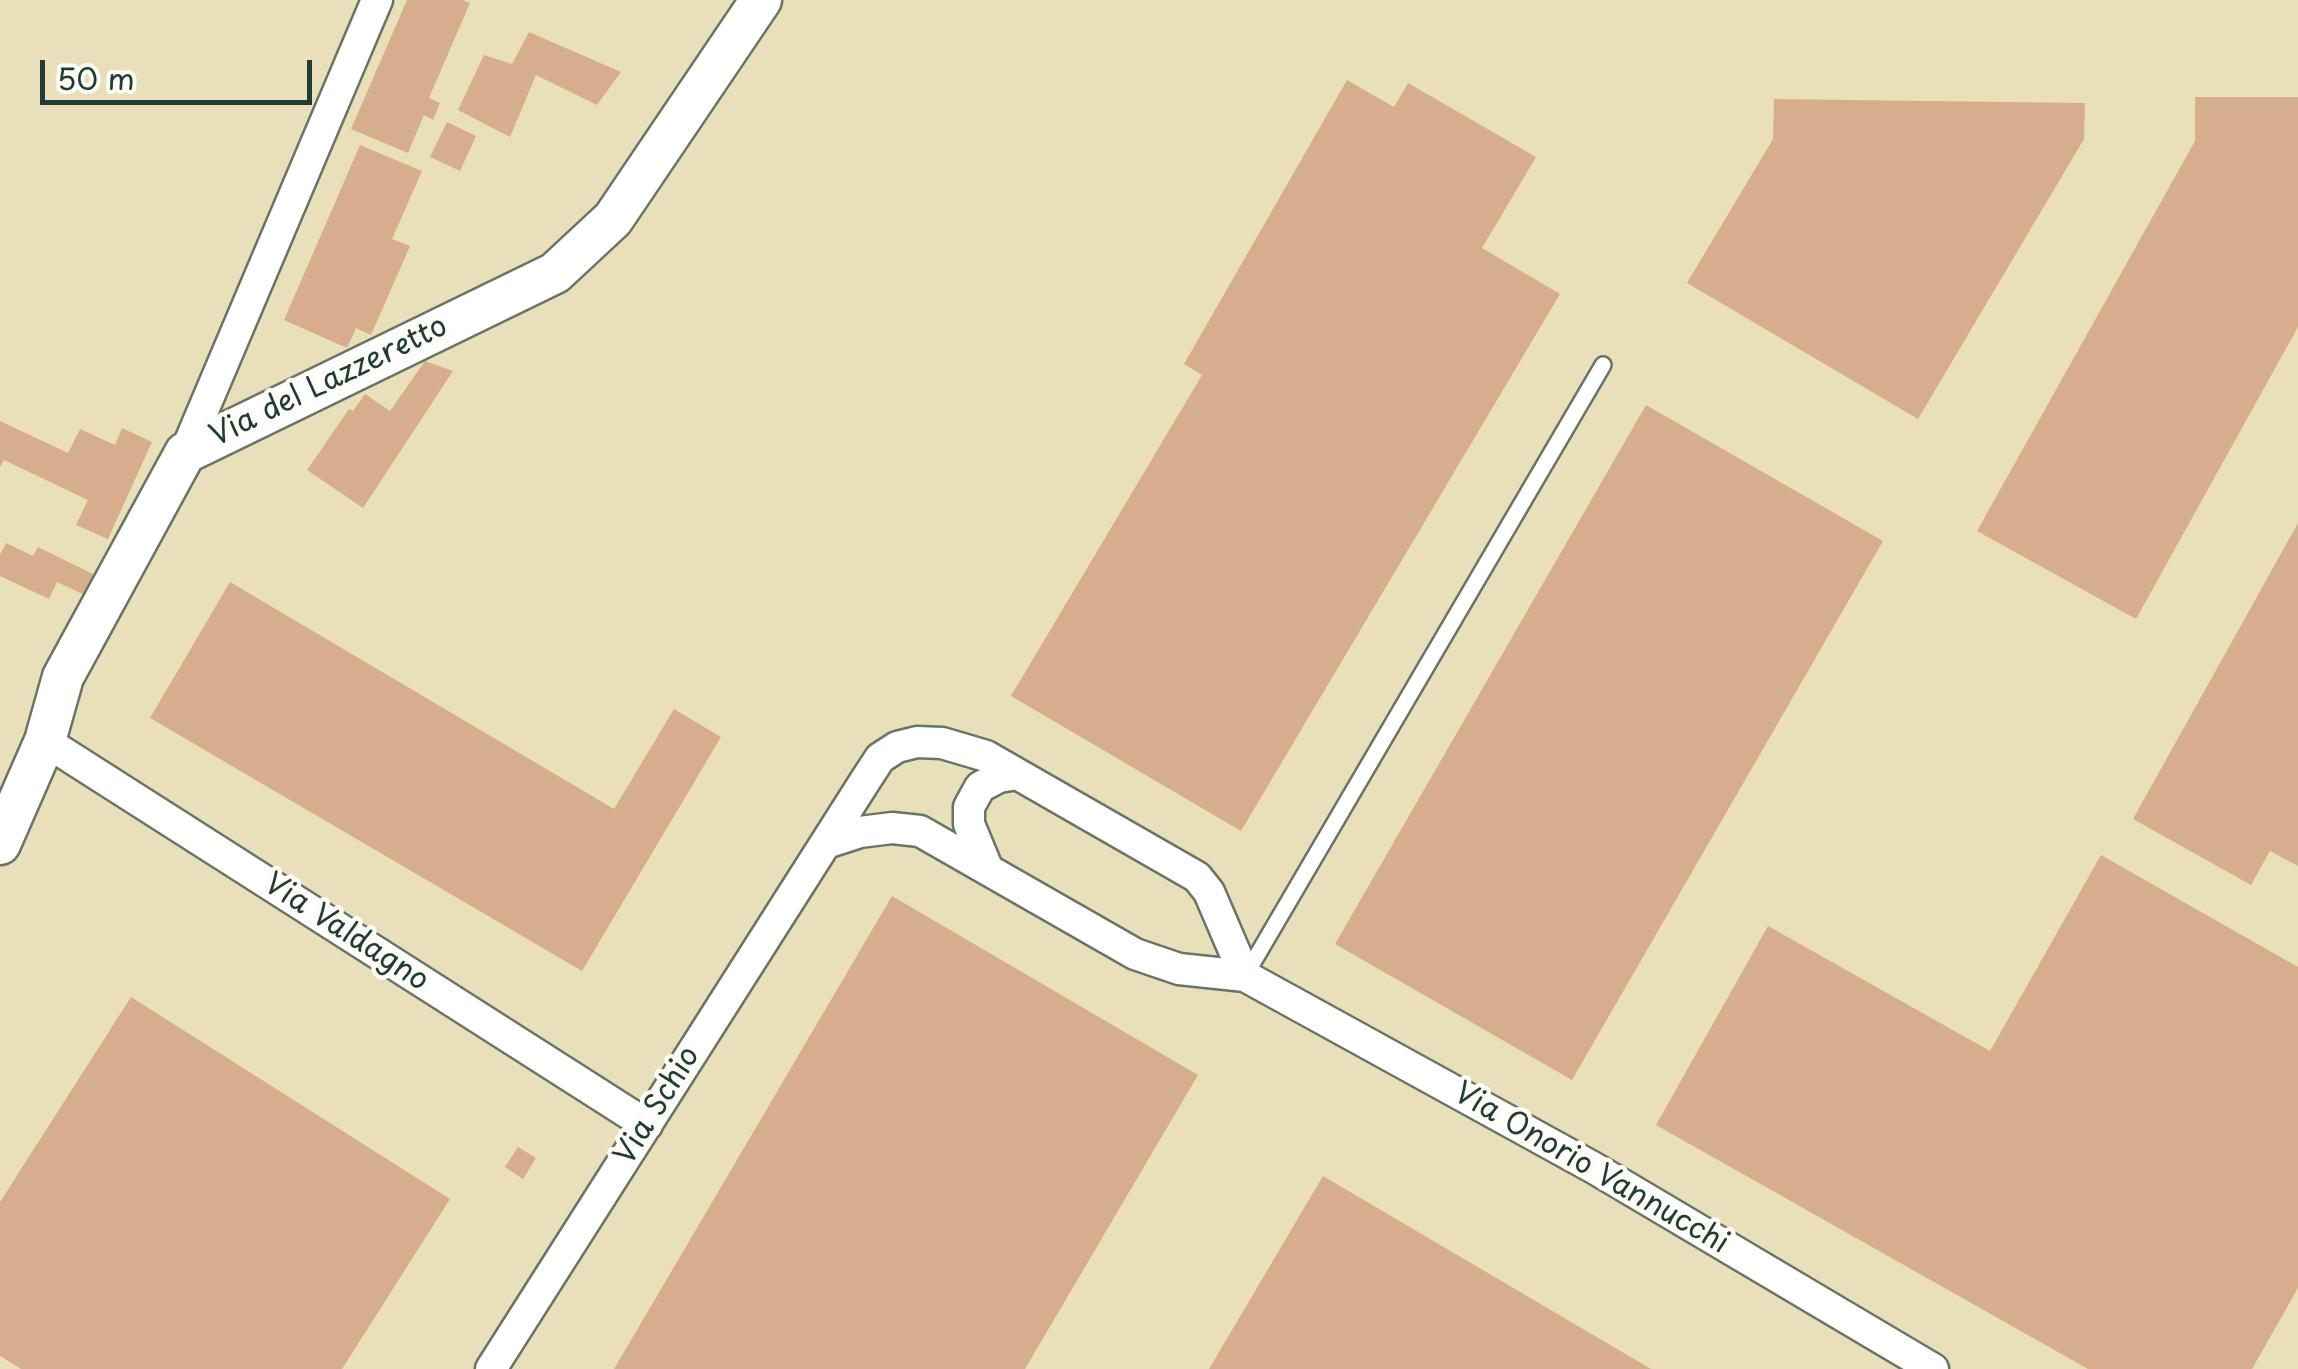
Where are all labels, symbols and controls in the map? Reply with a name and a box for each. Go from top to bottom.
scale bar [45,40,318,102]
text: 50 m [57,55,135,100]
street label: Via del Lazzeretto [204,309,454,455]
street label: Via Valdagno [257,866,435,1000]
street label: Via Schio [608,1040,708,1172]
street label: Via Onorio Vannucchi [1447,1076,1735,1262]

